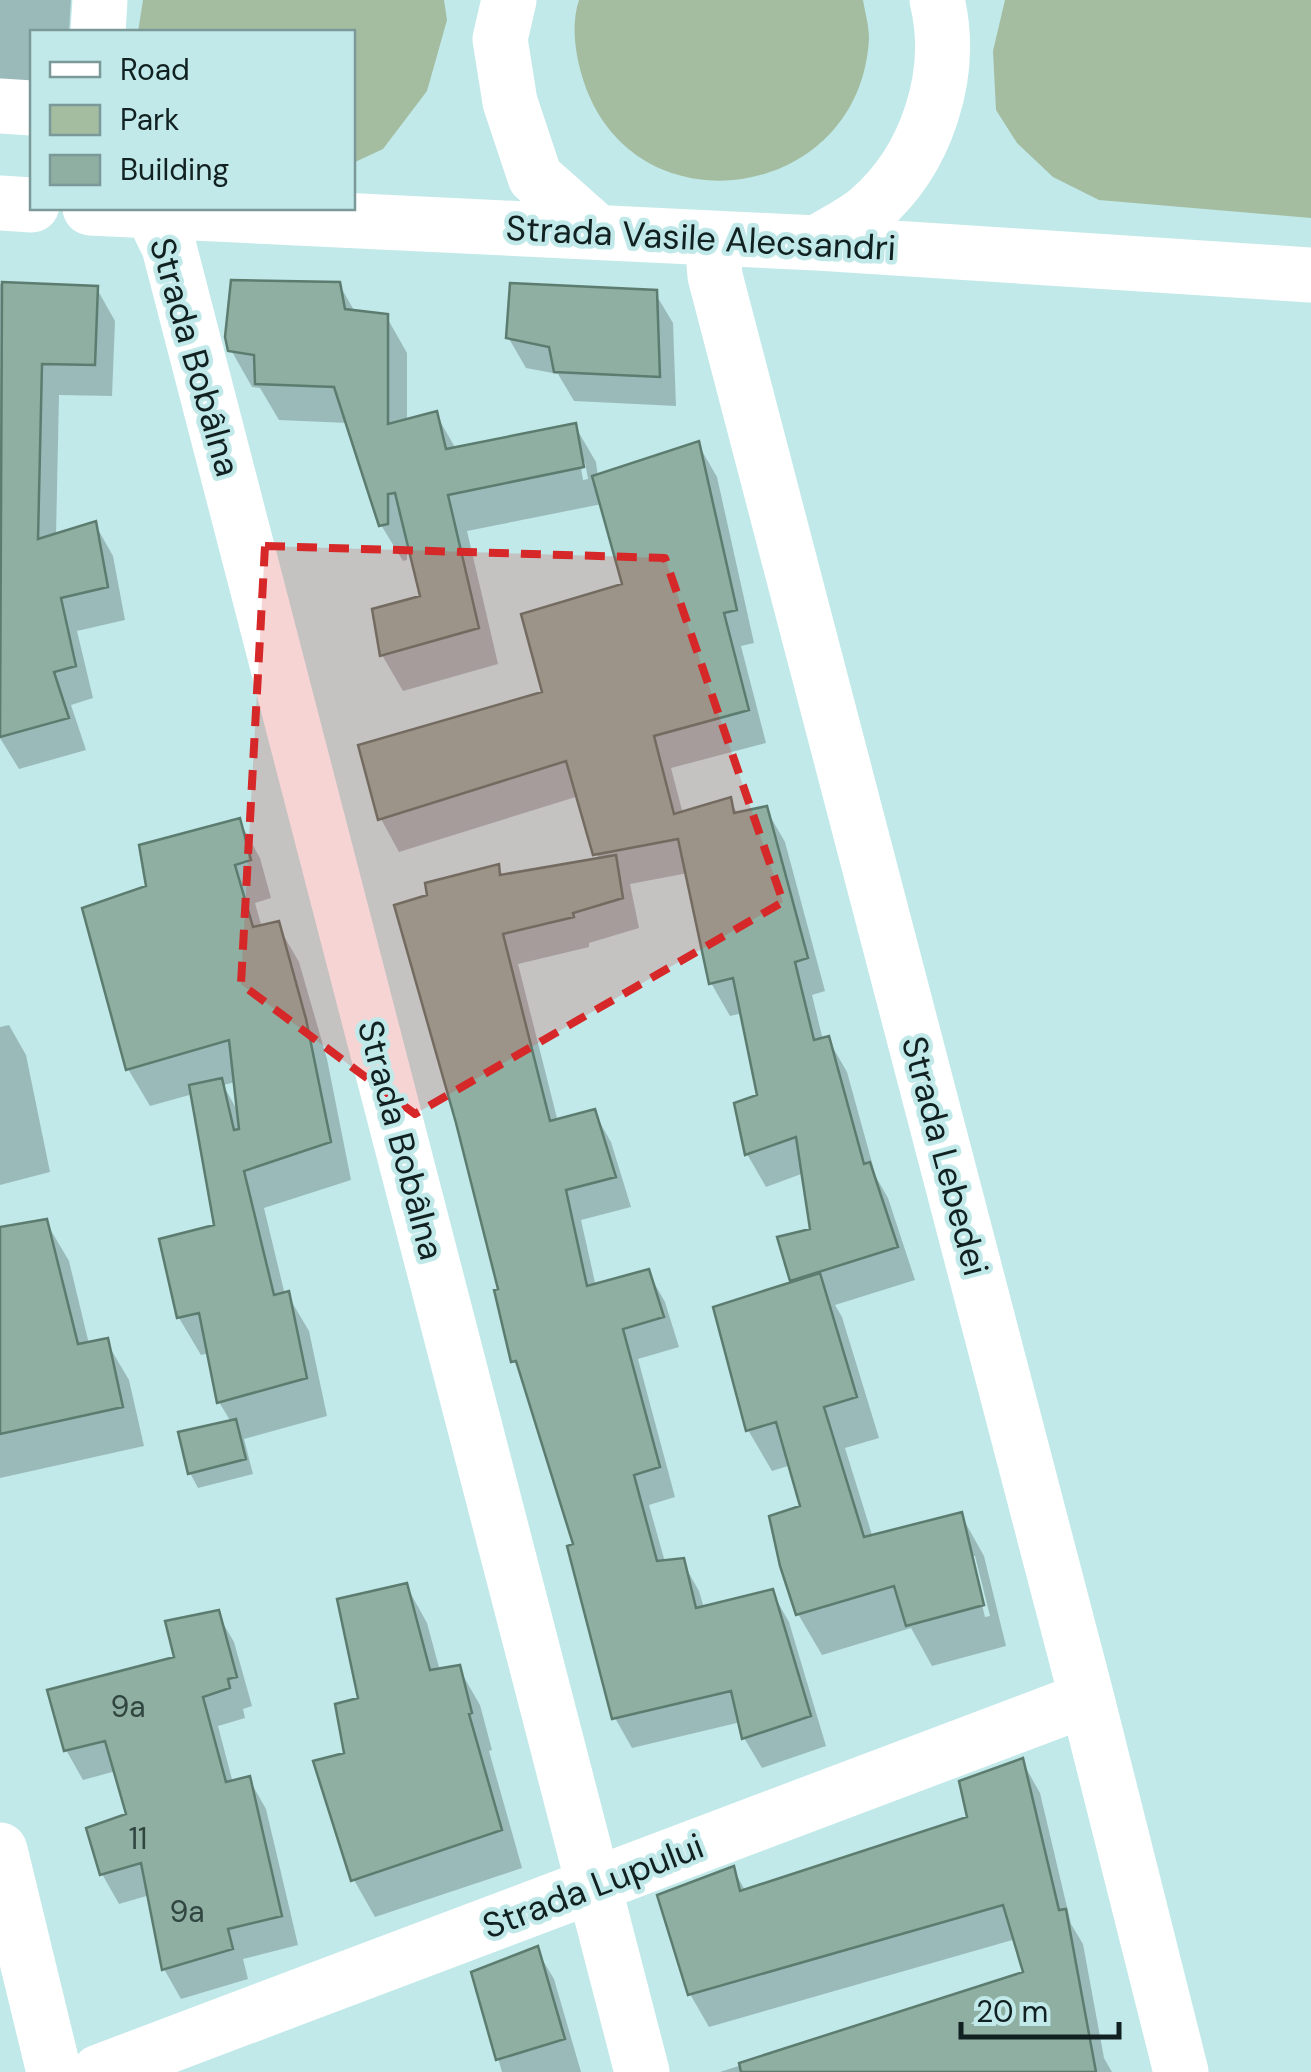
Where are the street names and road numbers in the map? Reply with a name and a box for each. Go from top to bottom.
street label: Strada Vasile Alecsandri [505,205,897,271]
street label: Strada Bobâlna [139,232,251,482]
street label: Strada Bobâlna [347,1015,455,1265]
street label: Strada Lebedei [891,1031,999,1281]
street label: Strada Lupului [476,1823,710,1949]

